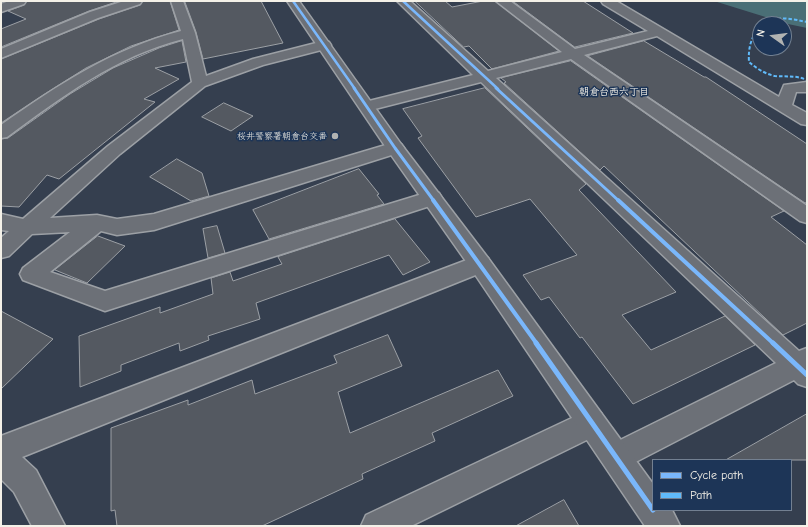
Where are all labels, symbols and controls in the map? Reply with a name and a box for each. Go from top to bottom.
north arrow [752,16,792,56]
text: N [754,28,768,38]
district label: 朝倉台西六丁目 [579,86,649,98]
place label: 桜井警察署朝倉台交番 [237,131,327,141]
marker: 桜井警察署朝倉台交番 [330,131,340,141]
legend [652,459,792,511]
text: Cycle path [690,468,743,482]
text: Path [690,488,712,502]

